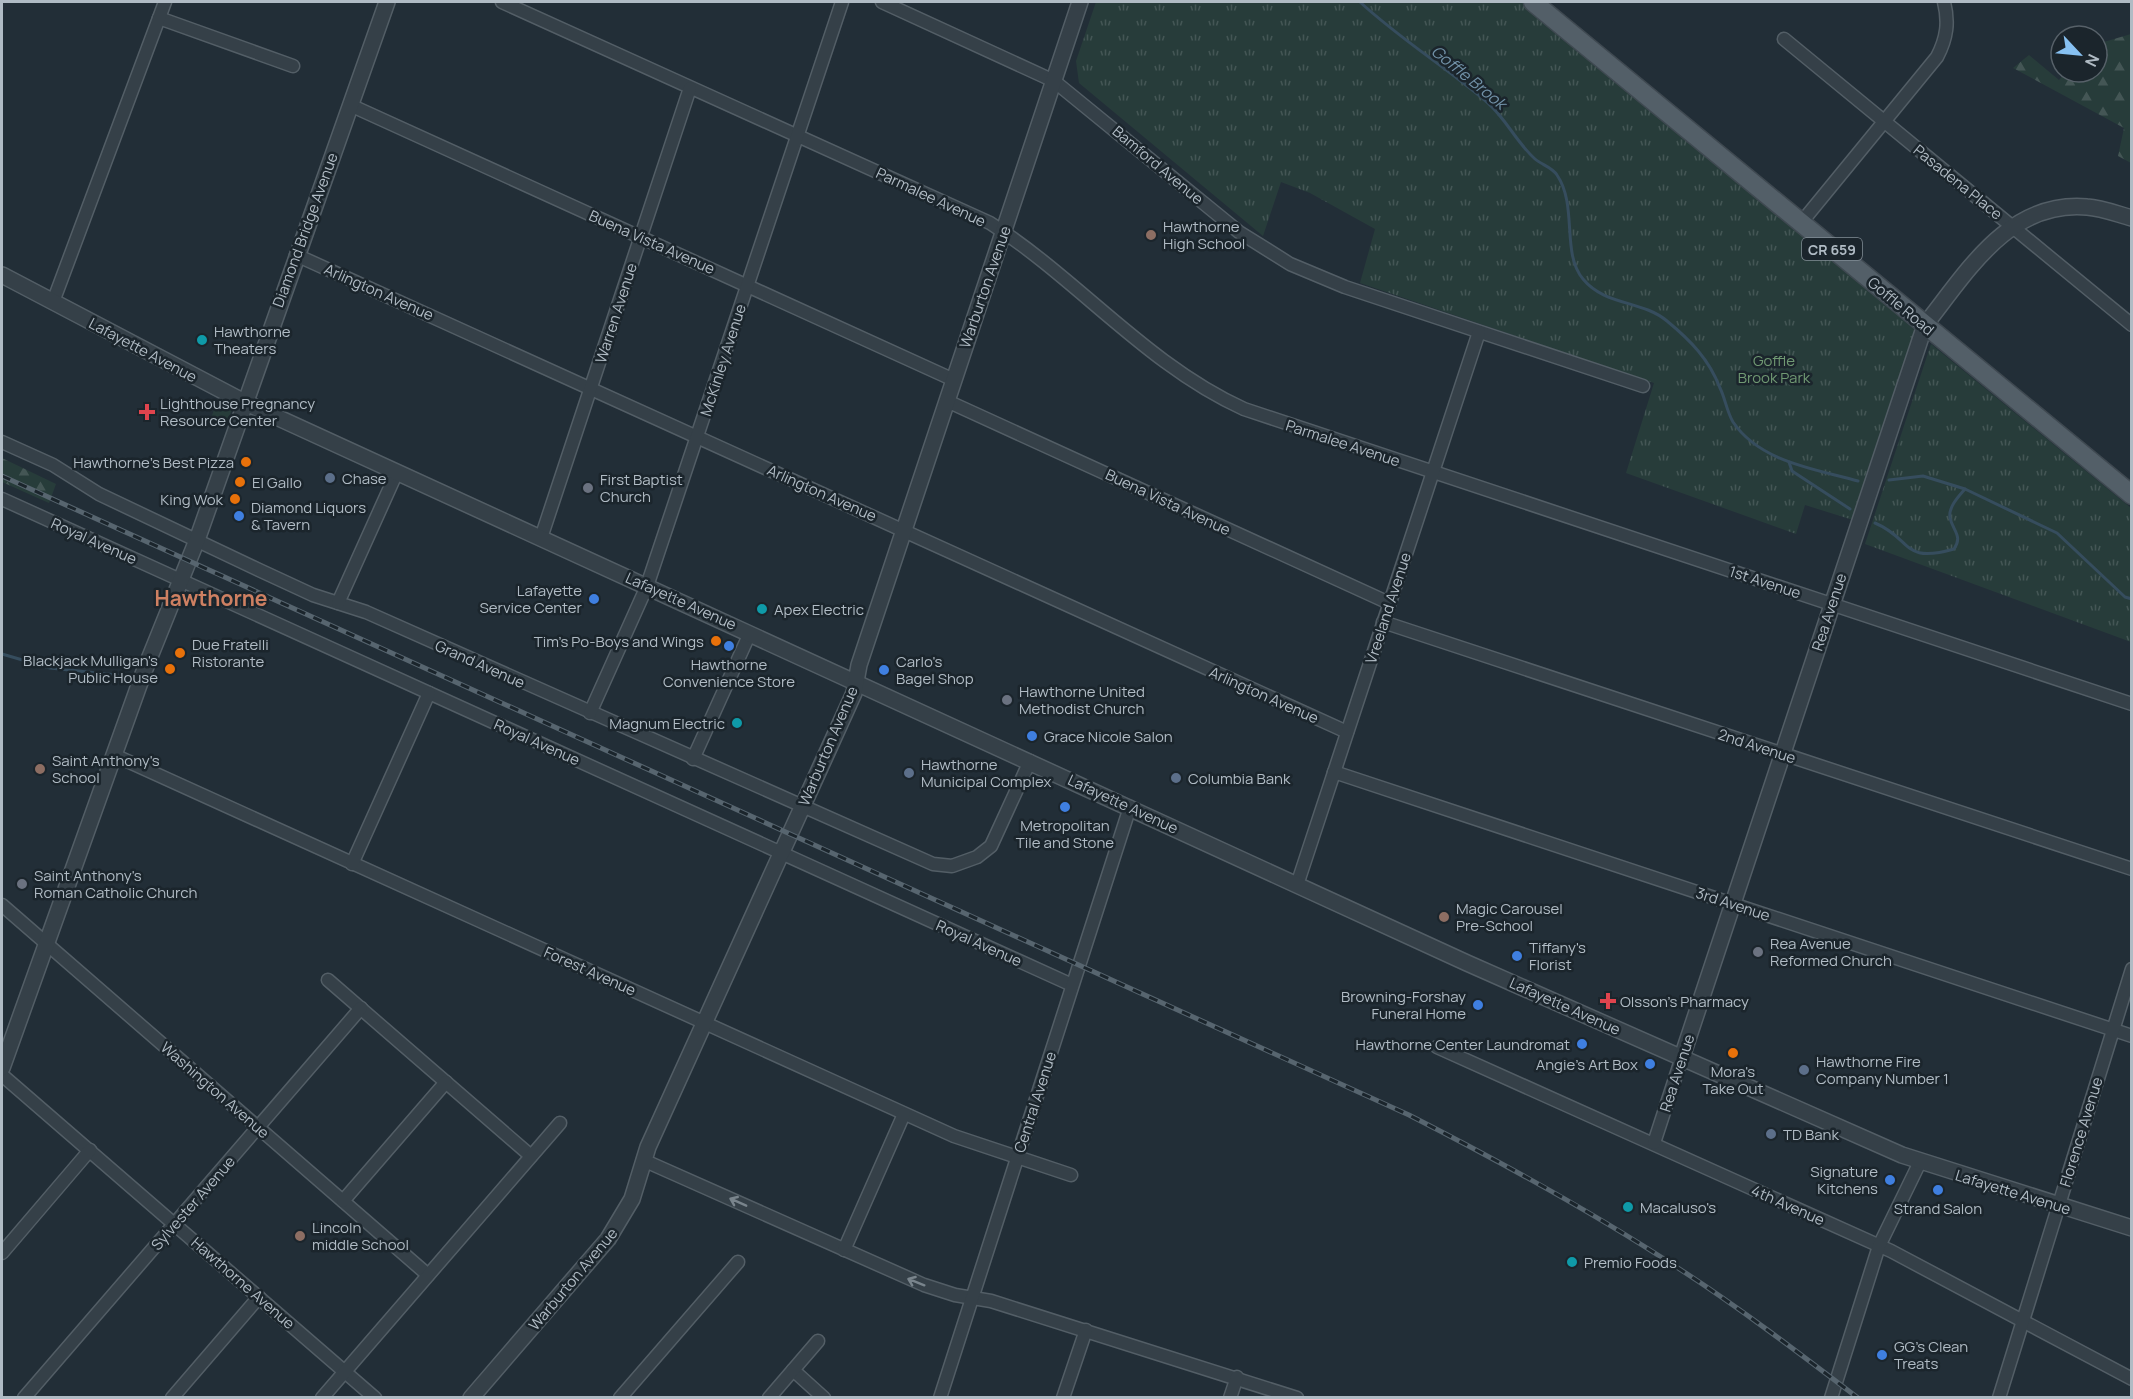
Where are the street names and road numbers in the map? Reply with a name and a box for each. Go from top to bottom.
street label: Bamford Avenue [1108,121,1208,209]
street label: Pasadena Place [1909,140,2007,224]
street label: Diamond Bridge Avenue [267,150,343,310]
street label: Parmalee Avenue [873,162,990,232]
street label: Buena Vista Avenue [586,205,718,279]
street label: Warburton Avenue [954,223,1016,351]
road number: CR 659 [1802,238,1862,260]
street label: Arlington Avenue [321,259,437,326]
street label: Warren Avenue [590,260,642,366]
street label: Goffle Road [1863,272,1939,340]
street label: McKinley Avenue [695,301,751,419]
street label: Lafayette Avenue [85,313,201,387]
street label: Parmalee Avenue [1283,415,1403,471]
street label: Arlington Avenue [764,460,880,527]
street label: Buena Vista Avenue [1102,464,1234,540]
street label: Royal Avenue [48,513,140,569]
street label: Vreeland Avenue [1360,549,1416,666]
street label: 1st Avenue [1727,561,1804,604]
street label: Lafayette Avenue [622,567,740,635]
street label: Rea Avenue [1807,570,1852,654]
street label: Grand Avenue [432,635,528,693]
street label: Arlington Avenue [1206,662,1322,729]
street label: Warburton Avenue [793,683,863,809]
street label: Royal Avenue [491,714,583,770]
street label: 2nd Avenue [1715,724,1799,769]
street label: Lafayette Avenue [1064,769,1182,839]
street label: 3rd Avenue [1693,882,1773,926]
street label: Royal Avenue [933,915,1025,971]
street label: Forest Avenue [541,941,639,1001]
street label: Lafayette Avenue [1506,972,1624,1040]
street label: Rea Avenue [1655,1031,1700,1115]
street label: Washington Avenue [156,1037,274,1143]
street label: Central Avenue [1009,1048,1061,1155]
street label: Florence Avenue [2054,1074,2108,1189]
street label: Sylvester Avenue [146,1151,240,1255]
street label: Lafayette Avenue [1953,1164,2073,1220]
street label: 4th Avenue [1748,1180,1828,1231]
street label: Warburton Avenue [524,1223,622,1335]
street label: Hawthorne Avenue [187,1232,299,1334]

